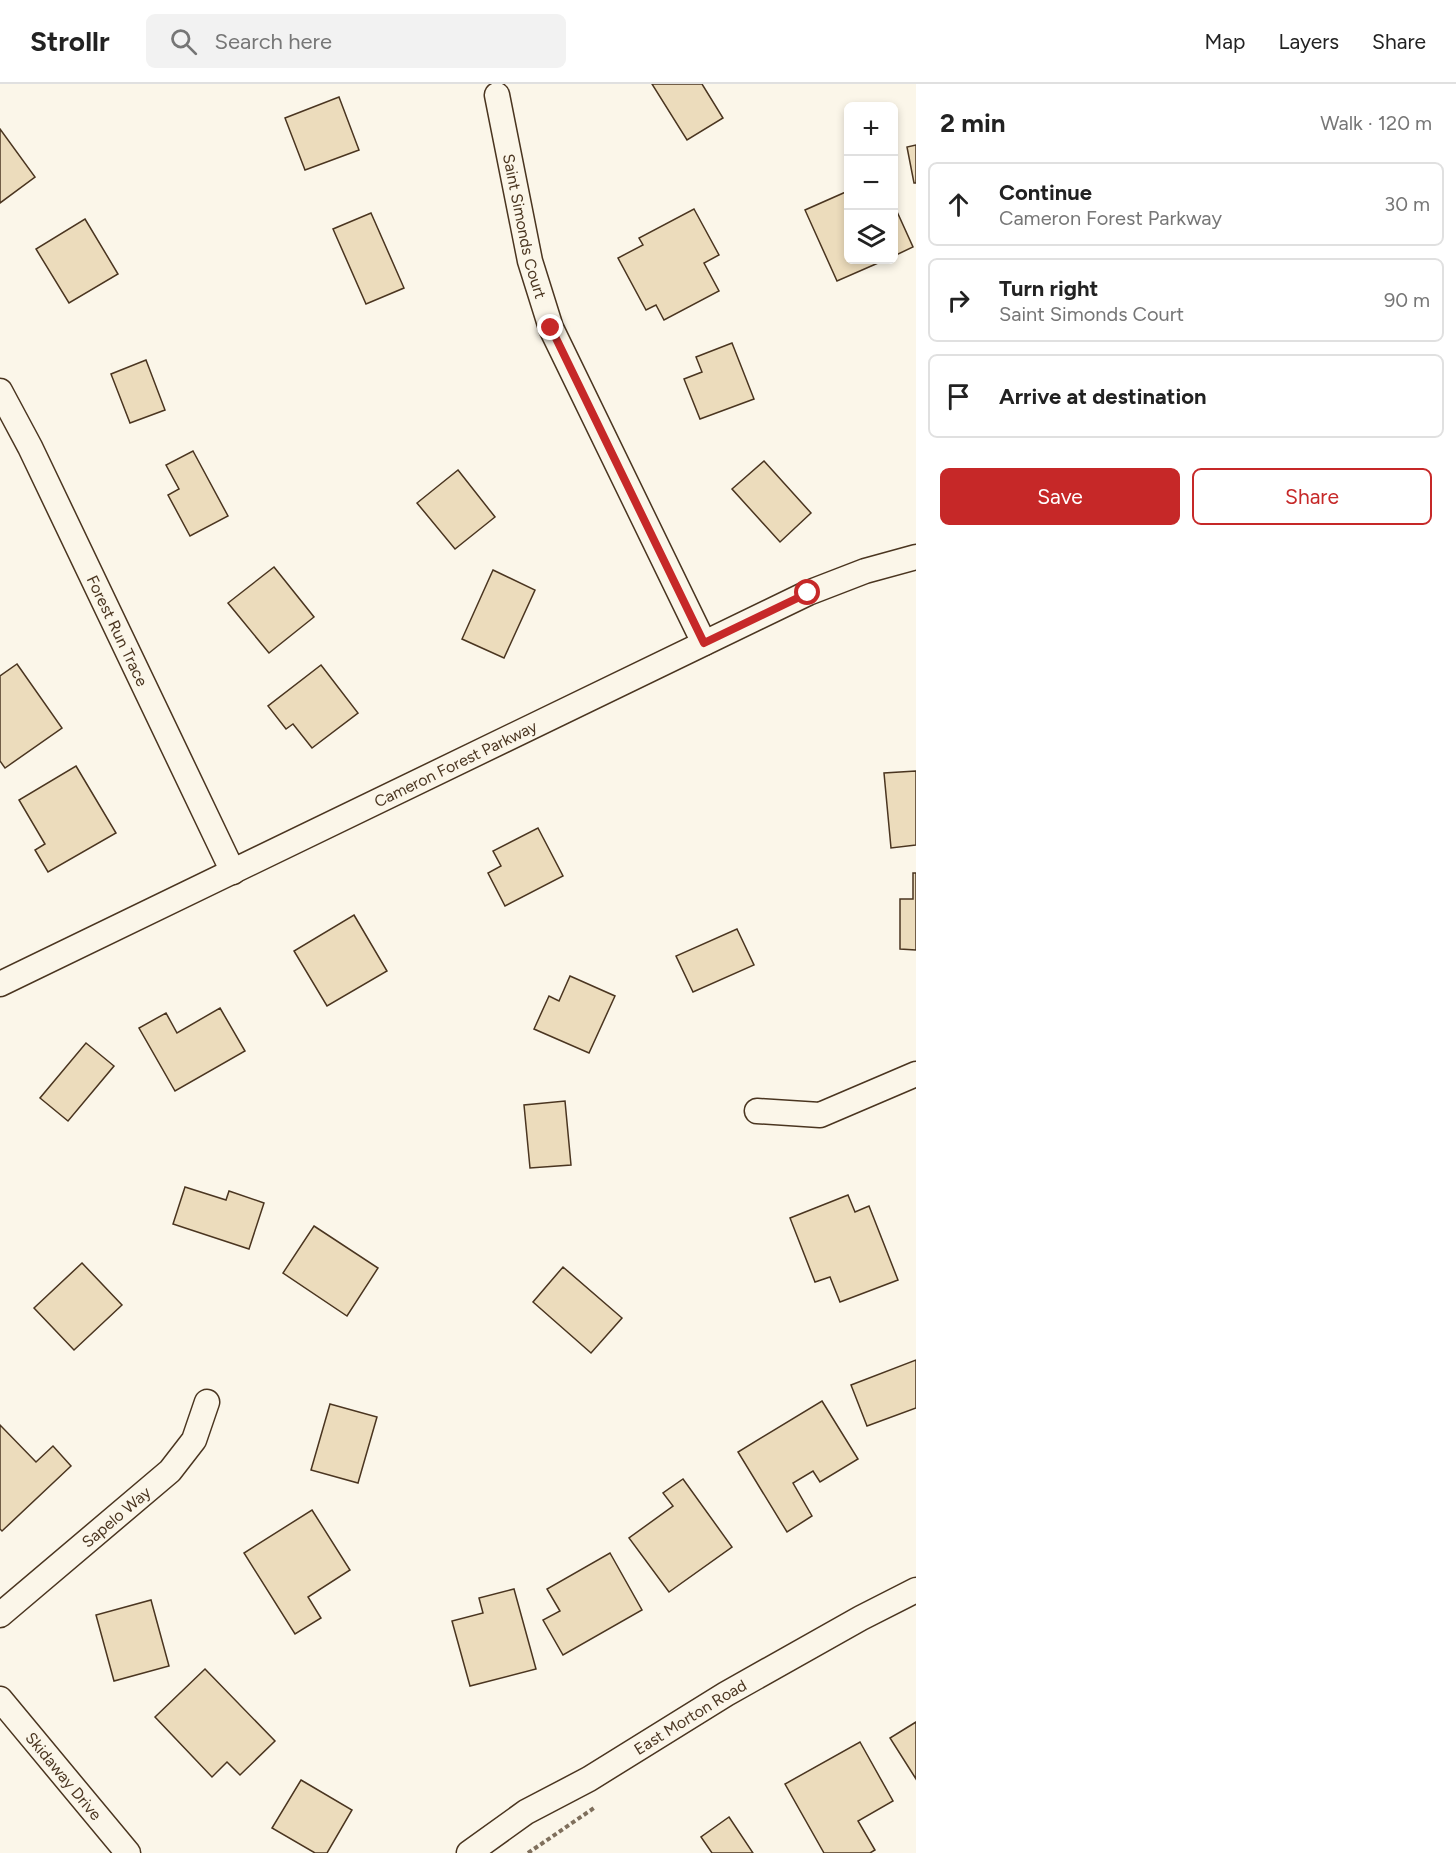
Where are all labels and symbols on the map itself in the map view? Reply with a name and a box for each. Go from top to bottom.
street label: Saint Simonds Court [499,152,551,301]
route end [537,314,563,340]
street label: Forest Run Trace [83,572,152,689]
route start [794,579,820,605]
street label: Cameron Forest Parkway [371,716,540,811]
street label: Sapelo Way [78,1482,155,1551]
street label: East Morton Road [630,1675,750,1758]
street label: Skidaway Drive [22,1728,106,1824]

